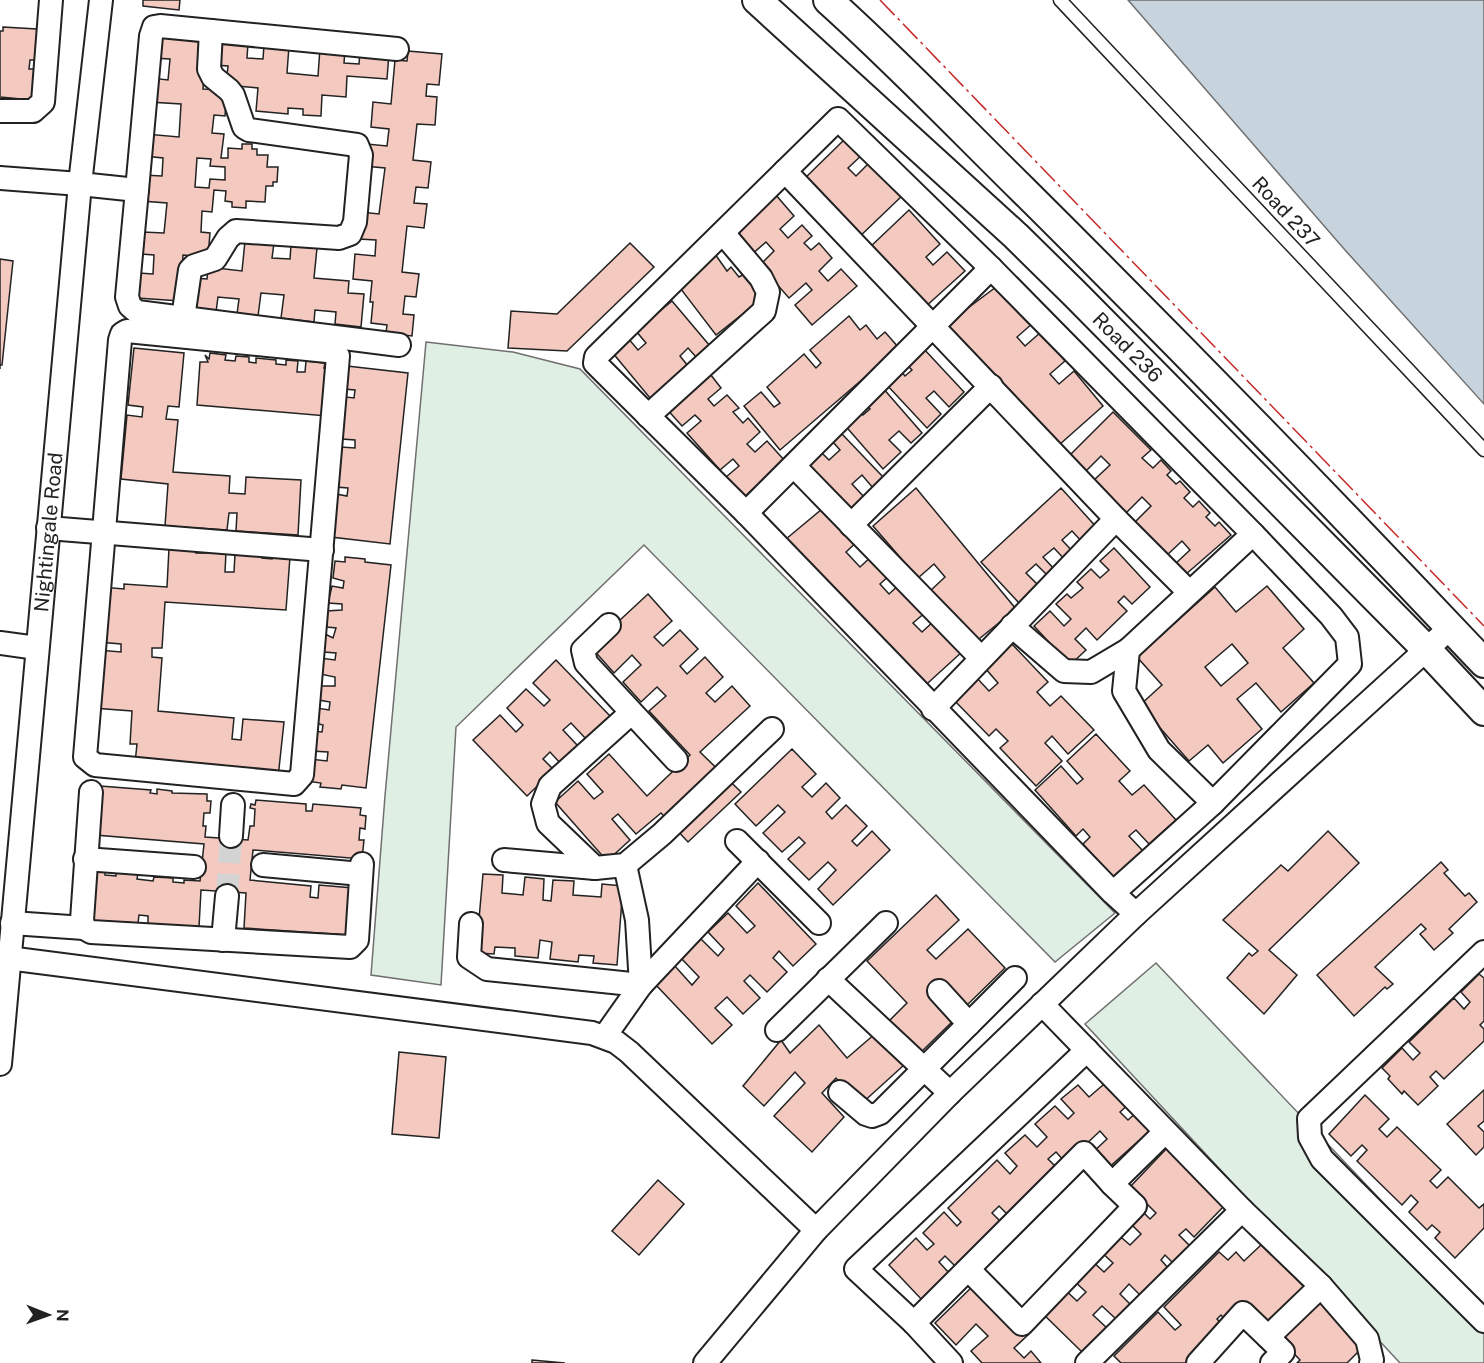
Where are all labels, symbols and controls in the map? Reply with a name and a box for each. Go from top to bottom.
street label: Road 237 [1247,171,1325,253]
street label: Road 236 [1088,307,1167,387]
street label: Nightingale Road [29,451,68,613]
north arrow [18,1285,78,1345]
text: N [53,1309,72,1322]

